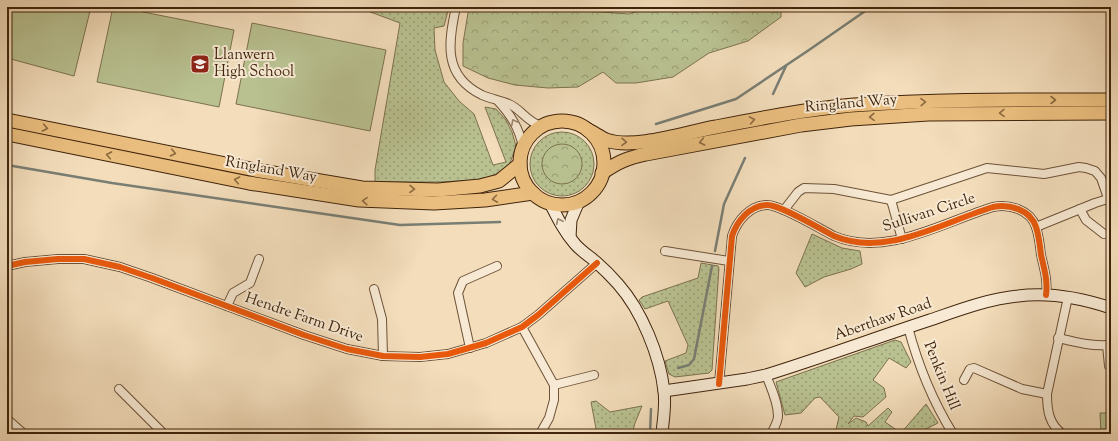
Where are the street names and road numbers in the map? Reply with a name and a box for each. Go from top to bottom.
street label: Ringland Way [804,89,899,118]
street label: Ringland Way [224,152,319,188]
street label: Sullivan Circle [880,188,978,238]
street label: Hendre Farm Drive [242,288,366,348]
street label: Aberthaw Road [832,293,935,346]
street label: Penkin Hill [918,338,964,414]

